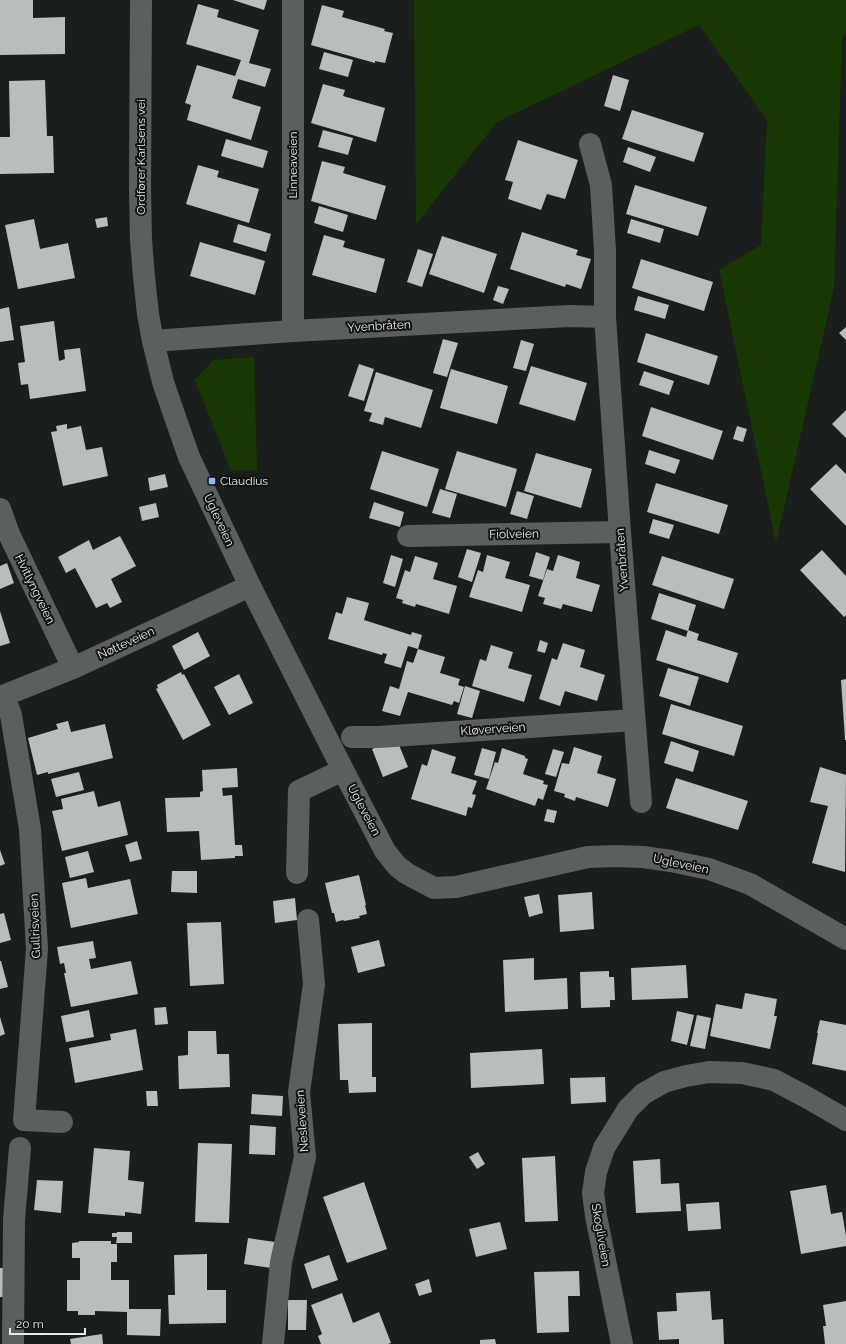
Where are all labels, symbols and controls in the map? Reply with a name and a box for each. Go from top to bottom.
street label: Ordfører Karlsens vei [134,99,148,215]
street label: Linneaveien [286,132,300,198]
street label: Yvenbråten [347,317,411,335]
place label: Claudius [220,474,268,488]
marker: Claudius [207,476,217,486]
street label: Ugleveien [201,491,237,549]
street label: Fiolveien [489,527,539,541]
street label: Yvenbråten [613,528,631,592]
street label: Hvitlyngveien [12,552,58,626]
street label: Nøtteveien [95,624,157,662]
street label: Kløverveien [460,720,526,738]
street label: Ugleveien [345,782,383,838]
street label: Ugleveien [652,851,710,877]
street label: Gullrisveien [27,893,43,959]
street label: Nesleveien [293,1090,311,1152]
street label: Skogliveien [589,1202,613,1268]
scale bar [10,1310,85,1336]
text: 20 m [16,1317,44,1331]

